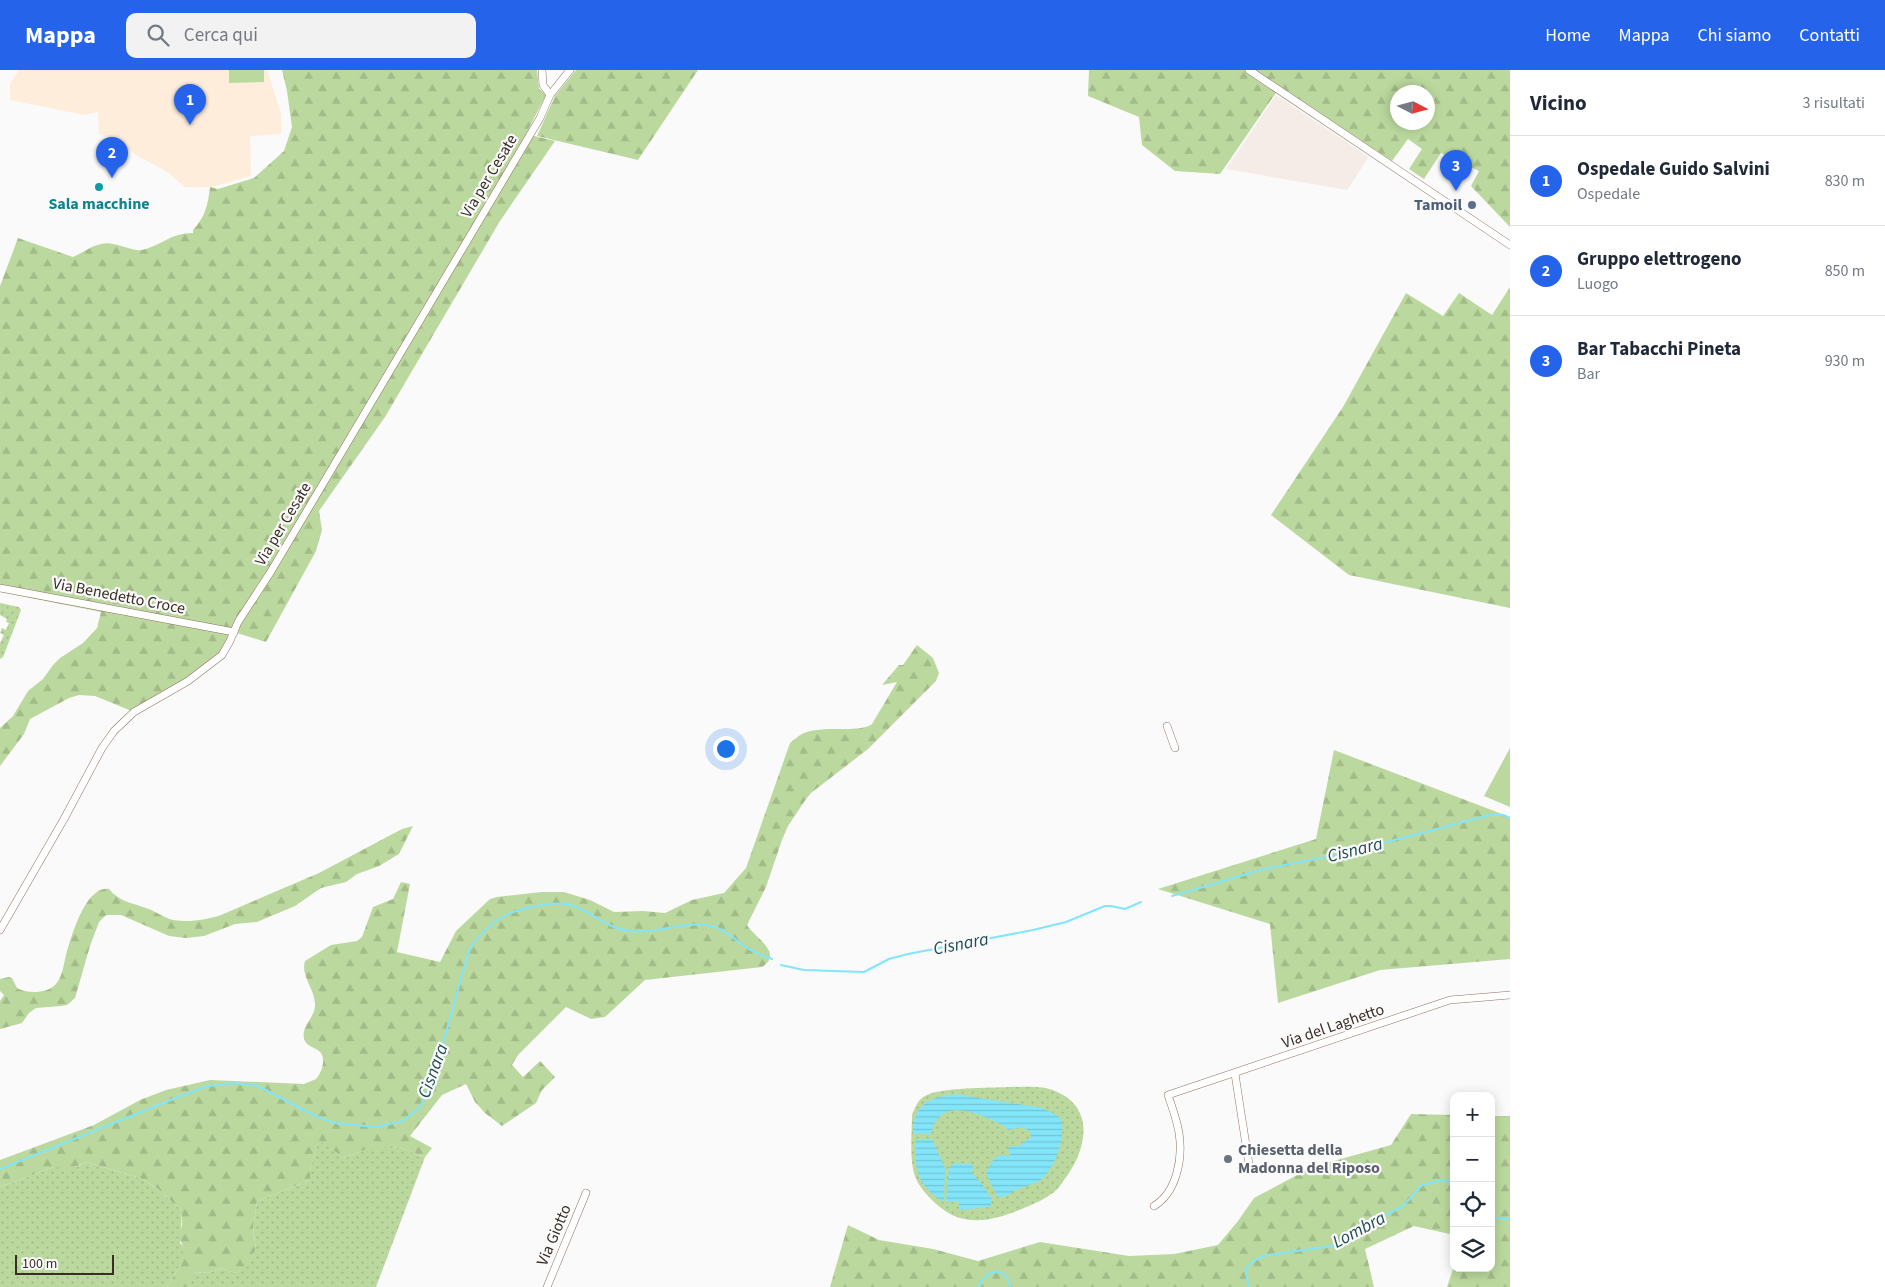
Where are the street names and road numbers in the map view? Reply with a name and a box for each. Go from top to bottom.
street label: Via per Cesate [455,130,523,222]
street label: Via per Cesate [249,478,317,570]
street label: Via Benedetto Croce [51,572,187,620]
street label: Via del Laghetto [1279,998,1387,1054]
street label: Via Giotto [531,1201,577,1269]

